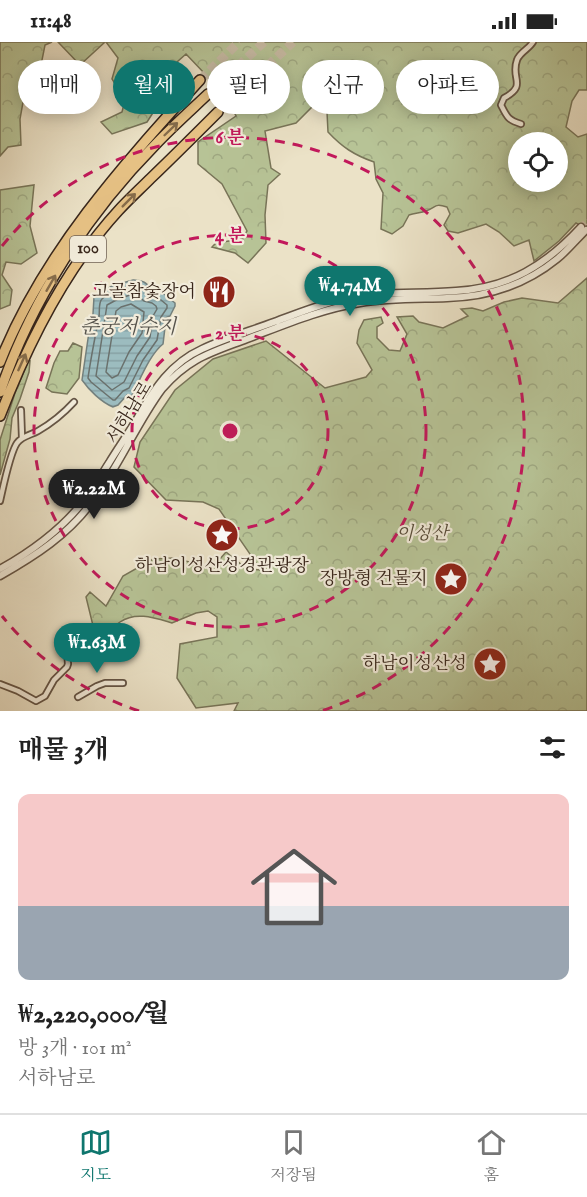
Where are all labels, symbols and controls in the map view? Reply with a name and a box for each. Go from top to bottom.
text: 11:48 [30,7,72,35]
chip: 매매 [18,60,101,114]
chip: 월세 [113,60,195,114]
chip: 필터 [207,60,290,114]
chip: 신규 [302,60,384,114]
chip: 아파트 [396,60,499,114]
one-way arrow [163,123,178,137]
text: 6 분 [216,127,245,150]
map controls [508,132,568,192]
button: locate [508,132,568,192]
one-way arrow [122,192,137,207]
text: 4 분 [215,225,246,248]
road number: 100 [70,236,106,262]
pin: ₩4.74M [301,266,399,317]
text: ₩4.74M [318,273,382,298]
restaurant icon: 고골참숯장어 [201,274,237,310]
one-way arrow [46,275,58,292]
place label: 고골참숯장어 [92,281,196,304]
water label: 춘궁저수지 [80,315,178,340]
text: 2 분 [215,323,245,346]
one-way arrow [17,353,29,371]
street label: 서하남로 [102,377,158,449]
centre of rings [220,421,240,441]
pin: ₩2.22M [45,469,143,520]
text: ₩2.22M [62,476,126,501]
place icon: 하남이성산성경관광장 [204,517,240,553]
park label: 이성산 [396,523,451,546]
place label: 하남이성산성경관광장 [135,555,310,578]
place icon: 장방형 건물지 [433,561,469,597]
place label: 장방형 건물지 [320,568,428,591]
pin: ₩1.63M [48,623,146,674]
text: ₩1.63M [68,630,126,655]
place icon: 하남이성산성 [472,646,508,682]
place label: 하남이성산성 [363,653,467,676]
icon: filters [536,731,569,764]
text: 매물 3개 [18,734,109,767]
icon: home [240,833,348,941]
text: ₩2,220,000/월 [18,998,169,1031]
text: 방 3개 · 101 m² [18,1036,132,1061]
text: 서하남로 [18,1066,95,1091]
tab: 지도 [79,1126,112,1186]
tab: 저장됨 [270,1126,317,1186]
tab: 홈 [475,1126,508,1186]

